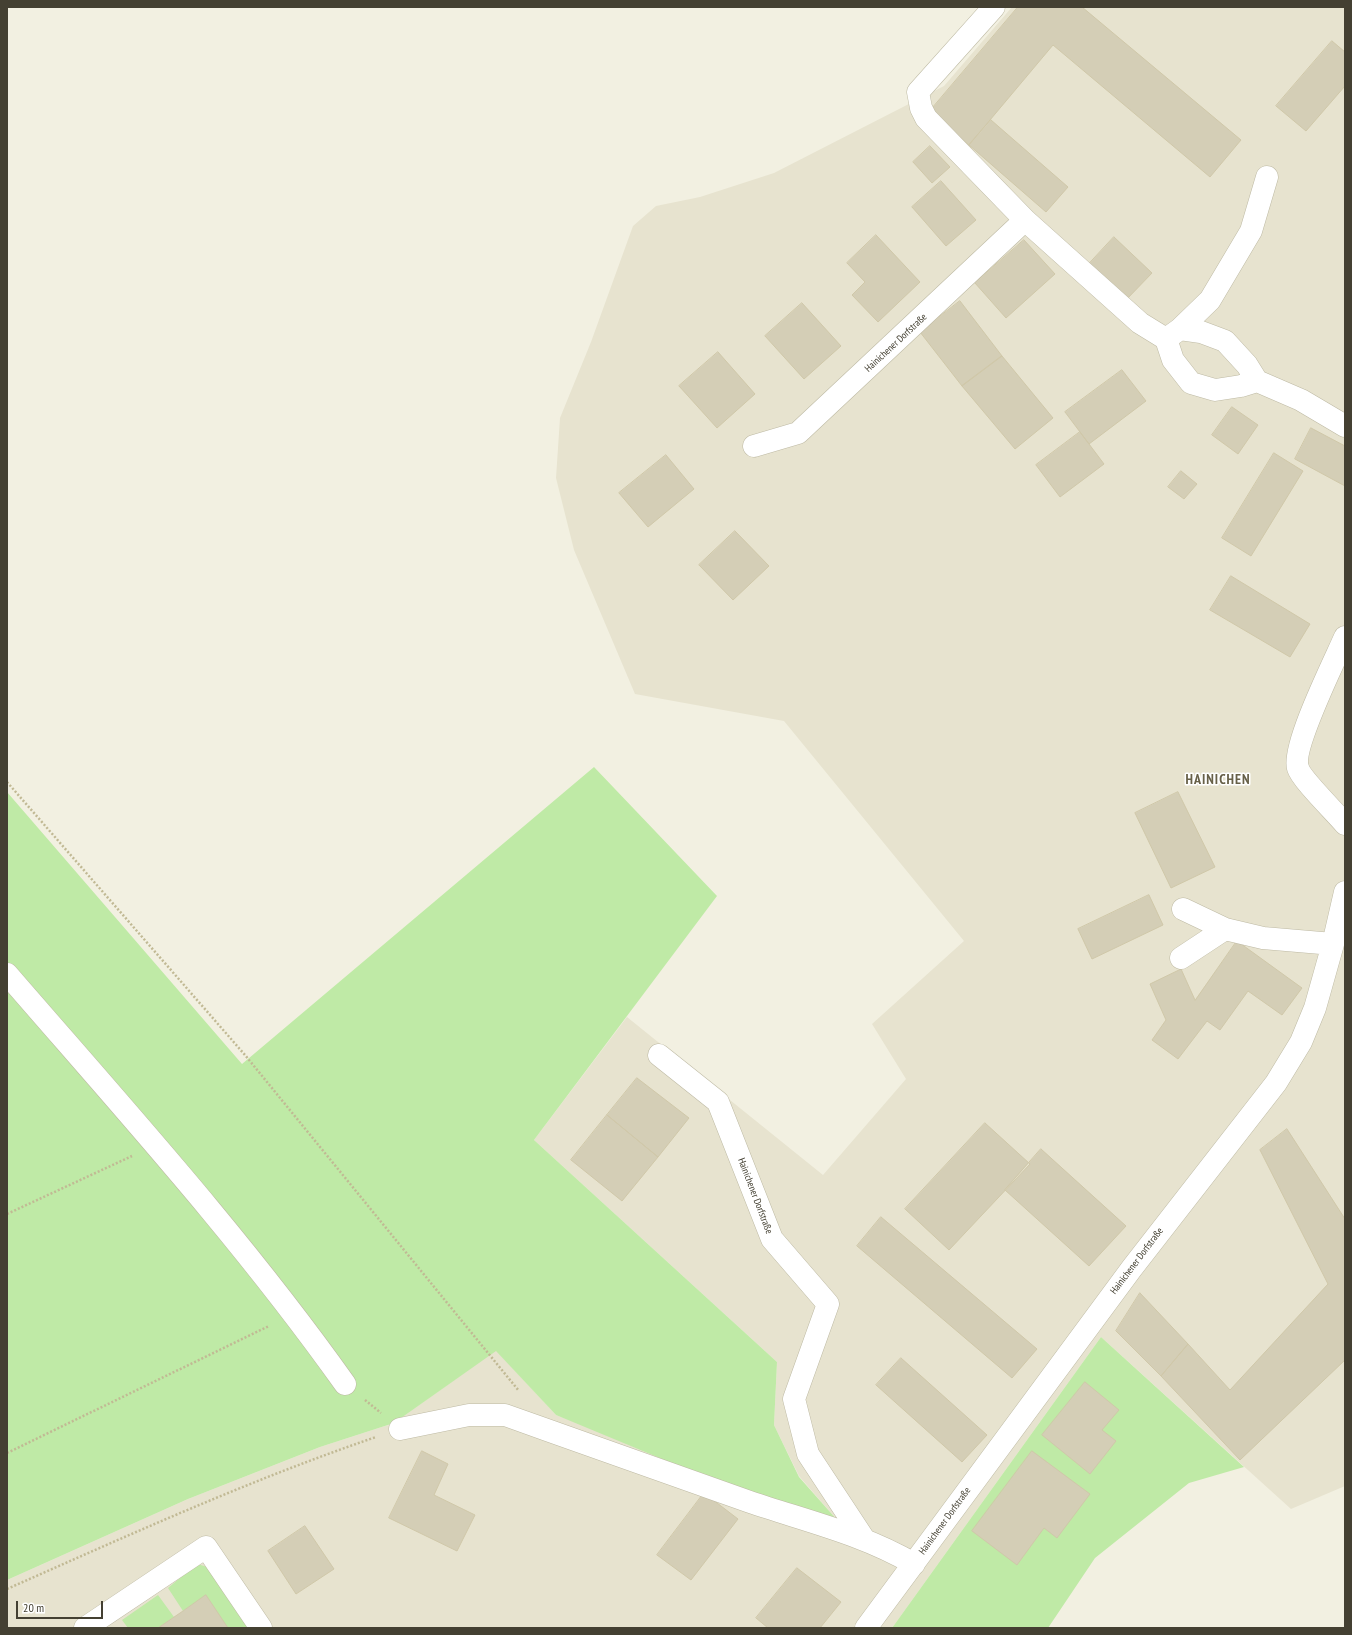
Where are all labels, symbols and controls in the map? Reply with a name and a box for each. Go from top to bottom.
street label: Hainichener Dorfstraße [863,311,929,375]
district label: HAINICHEN [1185,772,1251,788]
street label: Hainichener Dorfstraße [735,1156,775,1236]
street label: Hainichener Dorfstraße [1108,1225,1166,1297]
street label: Hainichener Dorfstraße [917,1485,973,1557]
scale bar [18,1593,105,1619]
text: 20 m [23,1600,44,1615]

